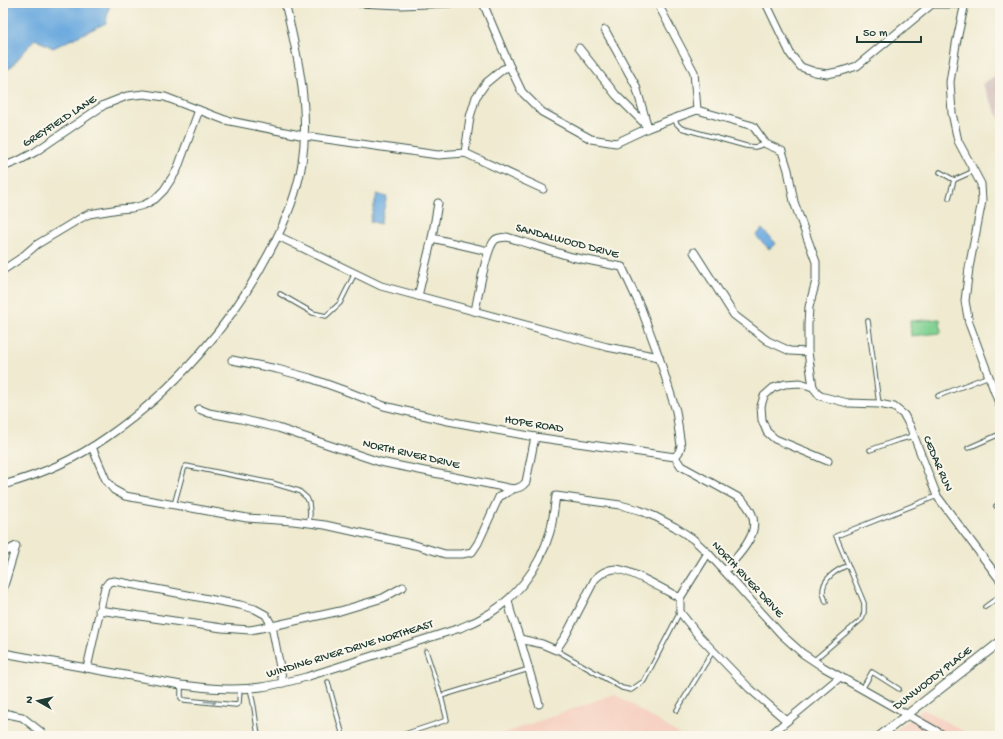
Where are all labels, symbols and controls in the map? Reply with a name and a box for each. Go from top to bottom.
scale bar [857,18,921,44]
text: 50 m [863,27,888,41]
street label: GREYFIELD LANE [20,93,100,151]
street label: SANDALWOOD DRIVE [514,221,621,263]
street label: HOPE ROAD [504,413,565,437]
street label: CEDAR RUN [919,434,955,494]
street label: NORTH RIVER DRIVE [361,437,461,473]
street label: NORTH RIVER DRIVE [708,539,786,621]
street label: WINDING RIVER DRIVE NORTHEAST [265,617,436,682]
street label: DUNWOODY PLACE [890,644,975,715]
north arrow [18,681,58,721]
text: N [24,695,37,704]
one-way arrow [203,699,216,706]

